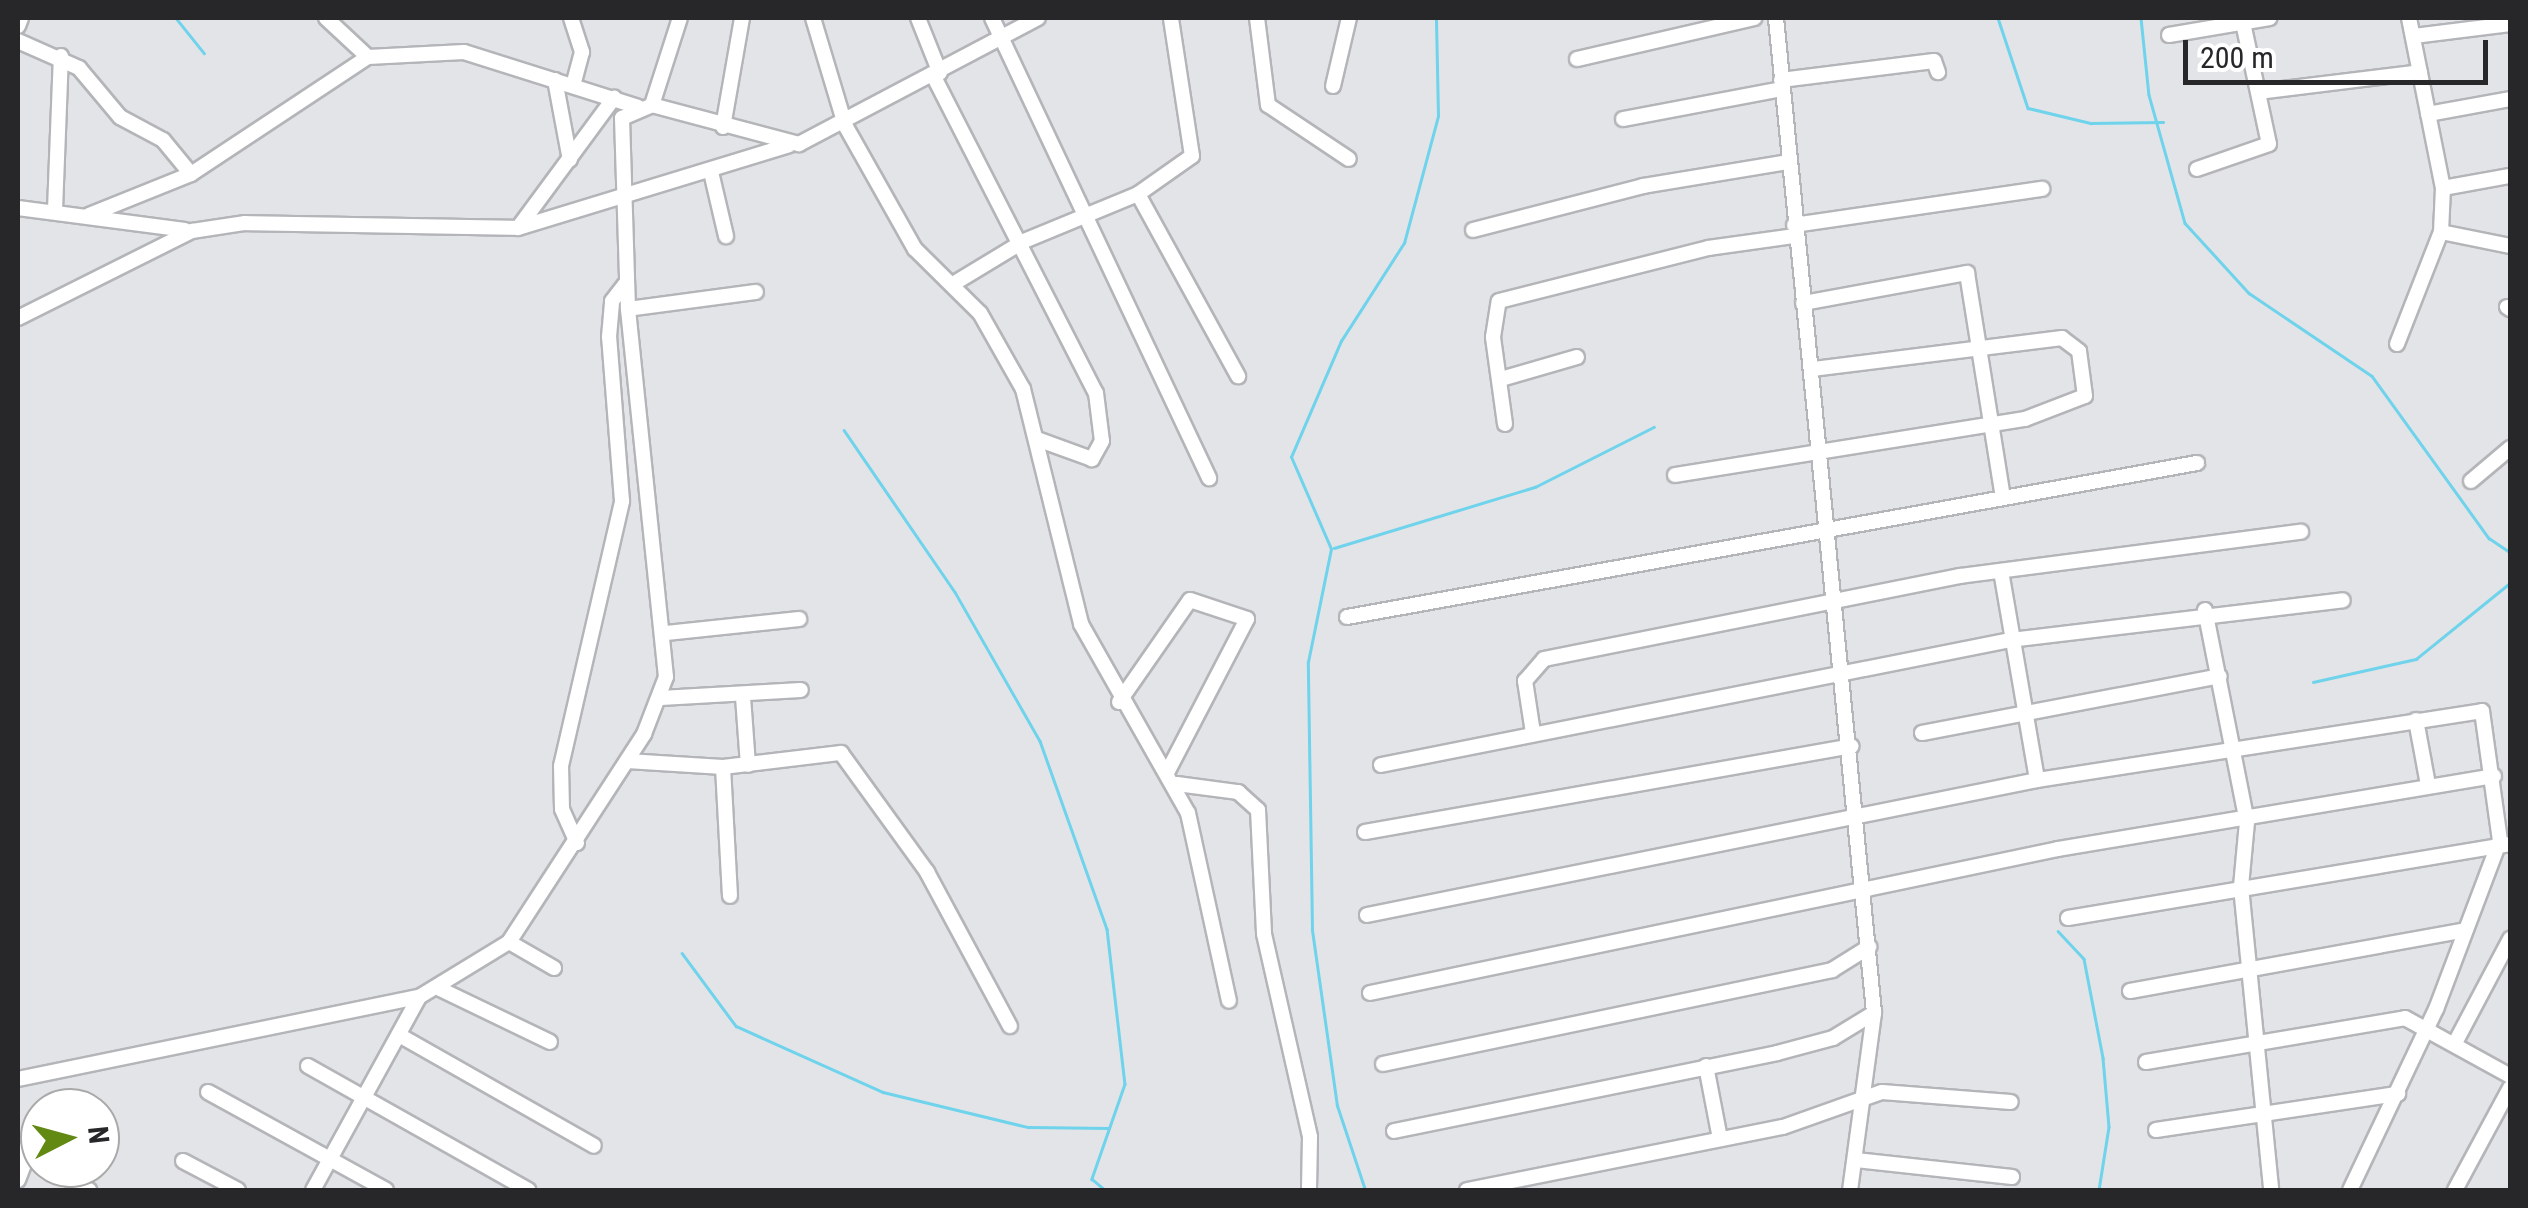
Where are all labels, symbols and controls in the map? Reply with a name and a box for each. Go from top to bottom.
scale bar [2188,20,2493,82]
text: 200 m [2200,40,2274,75]
north arrow [20,1088,120,1188]
text: N [81,1125,116,1145]

